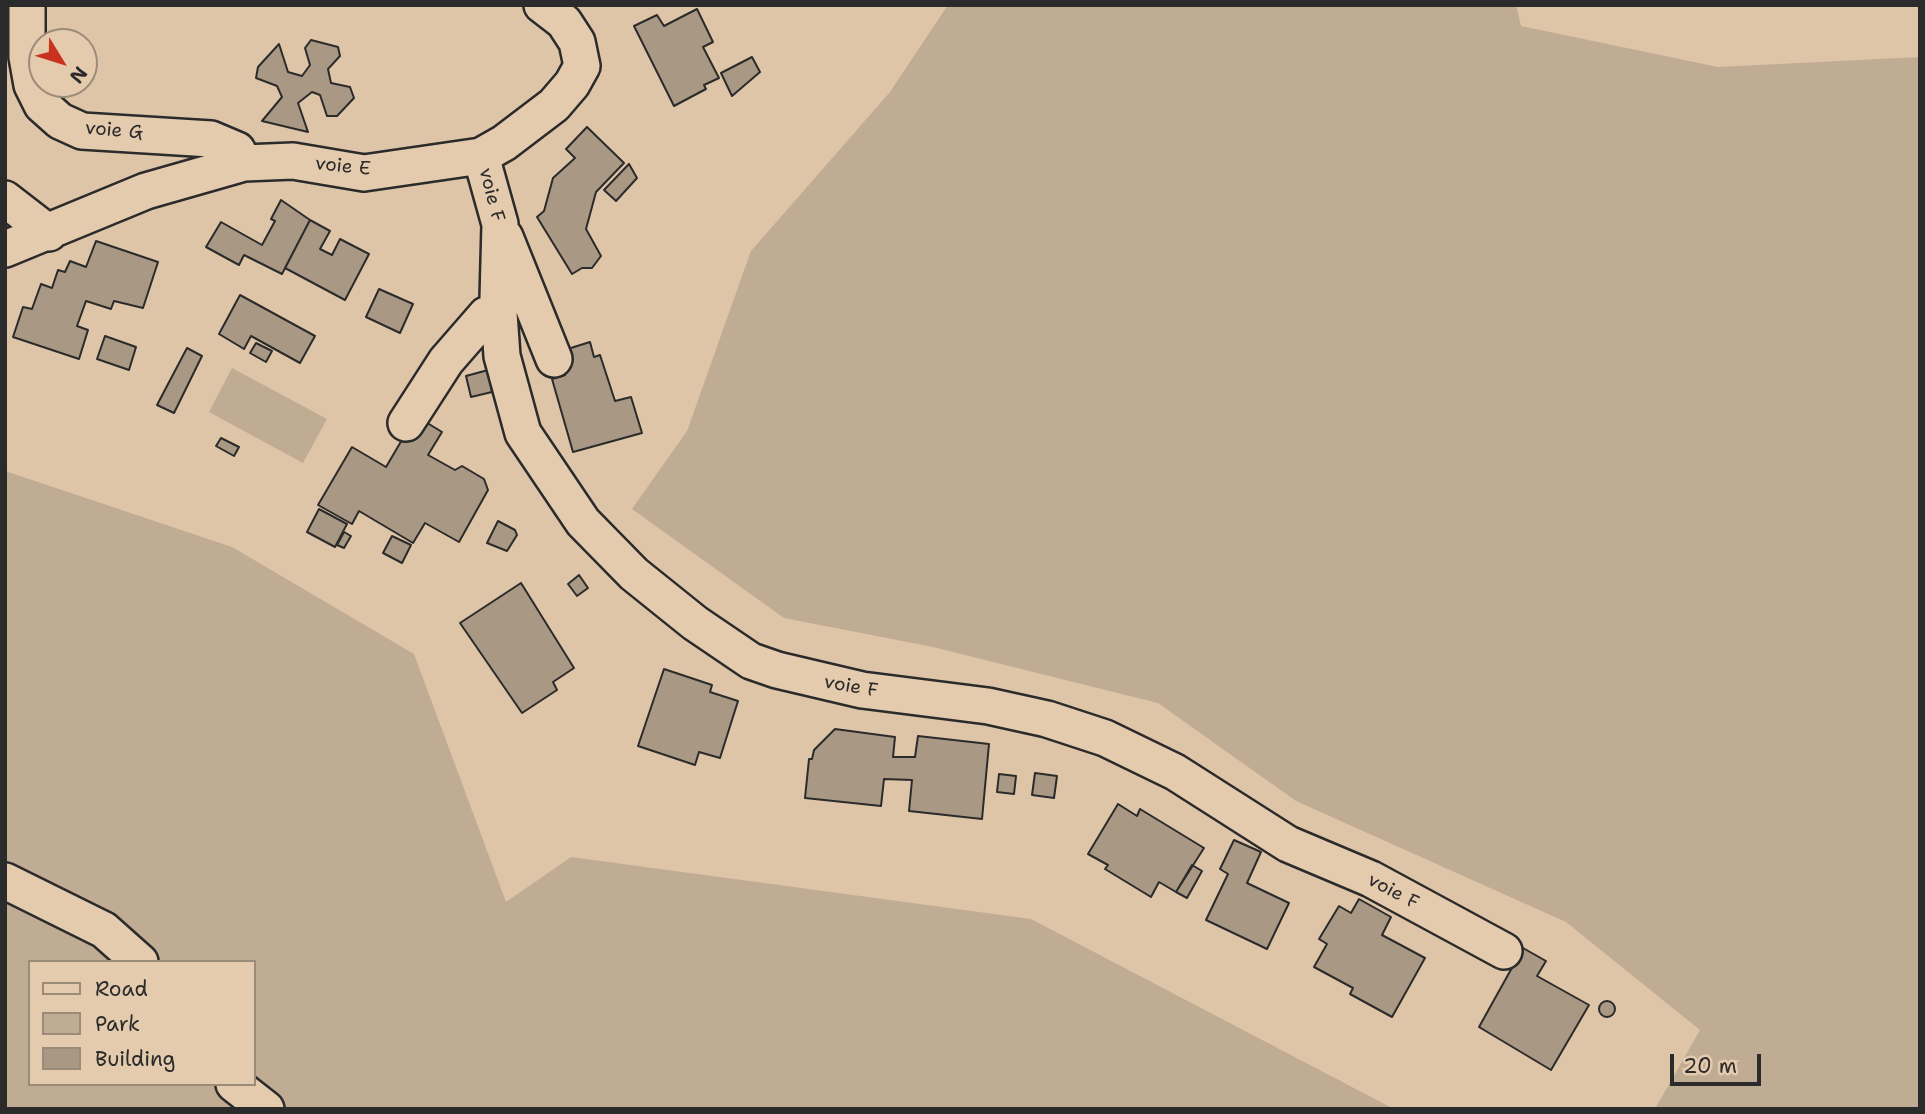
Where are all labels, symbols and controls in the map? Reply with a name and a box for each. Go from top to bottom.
north arrow [28,28,98,98]
text: N [64,61,93,89]
street label: voie G [84,117,144,145]
street label: voie E [314,153,372,181]
street label: voie F [473,166,509,224]
street label: voie F [822,671,880,703]
street label: voie F [1364,869,1422,915]
legend [28,960,256,1086]
text: Road [95,975,148,1003]
text: Park [95,1010,140,1038]
scale bar [1673,1040,1764,1084]
text: Building [95,1045,175,1073]
text: 20 m [1683,1052,1737,1080]

